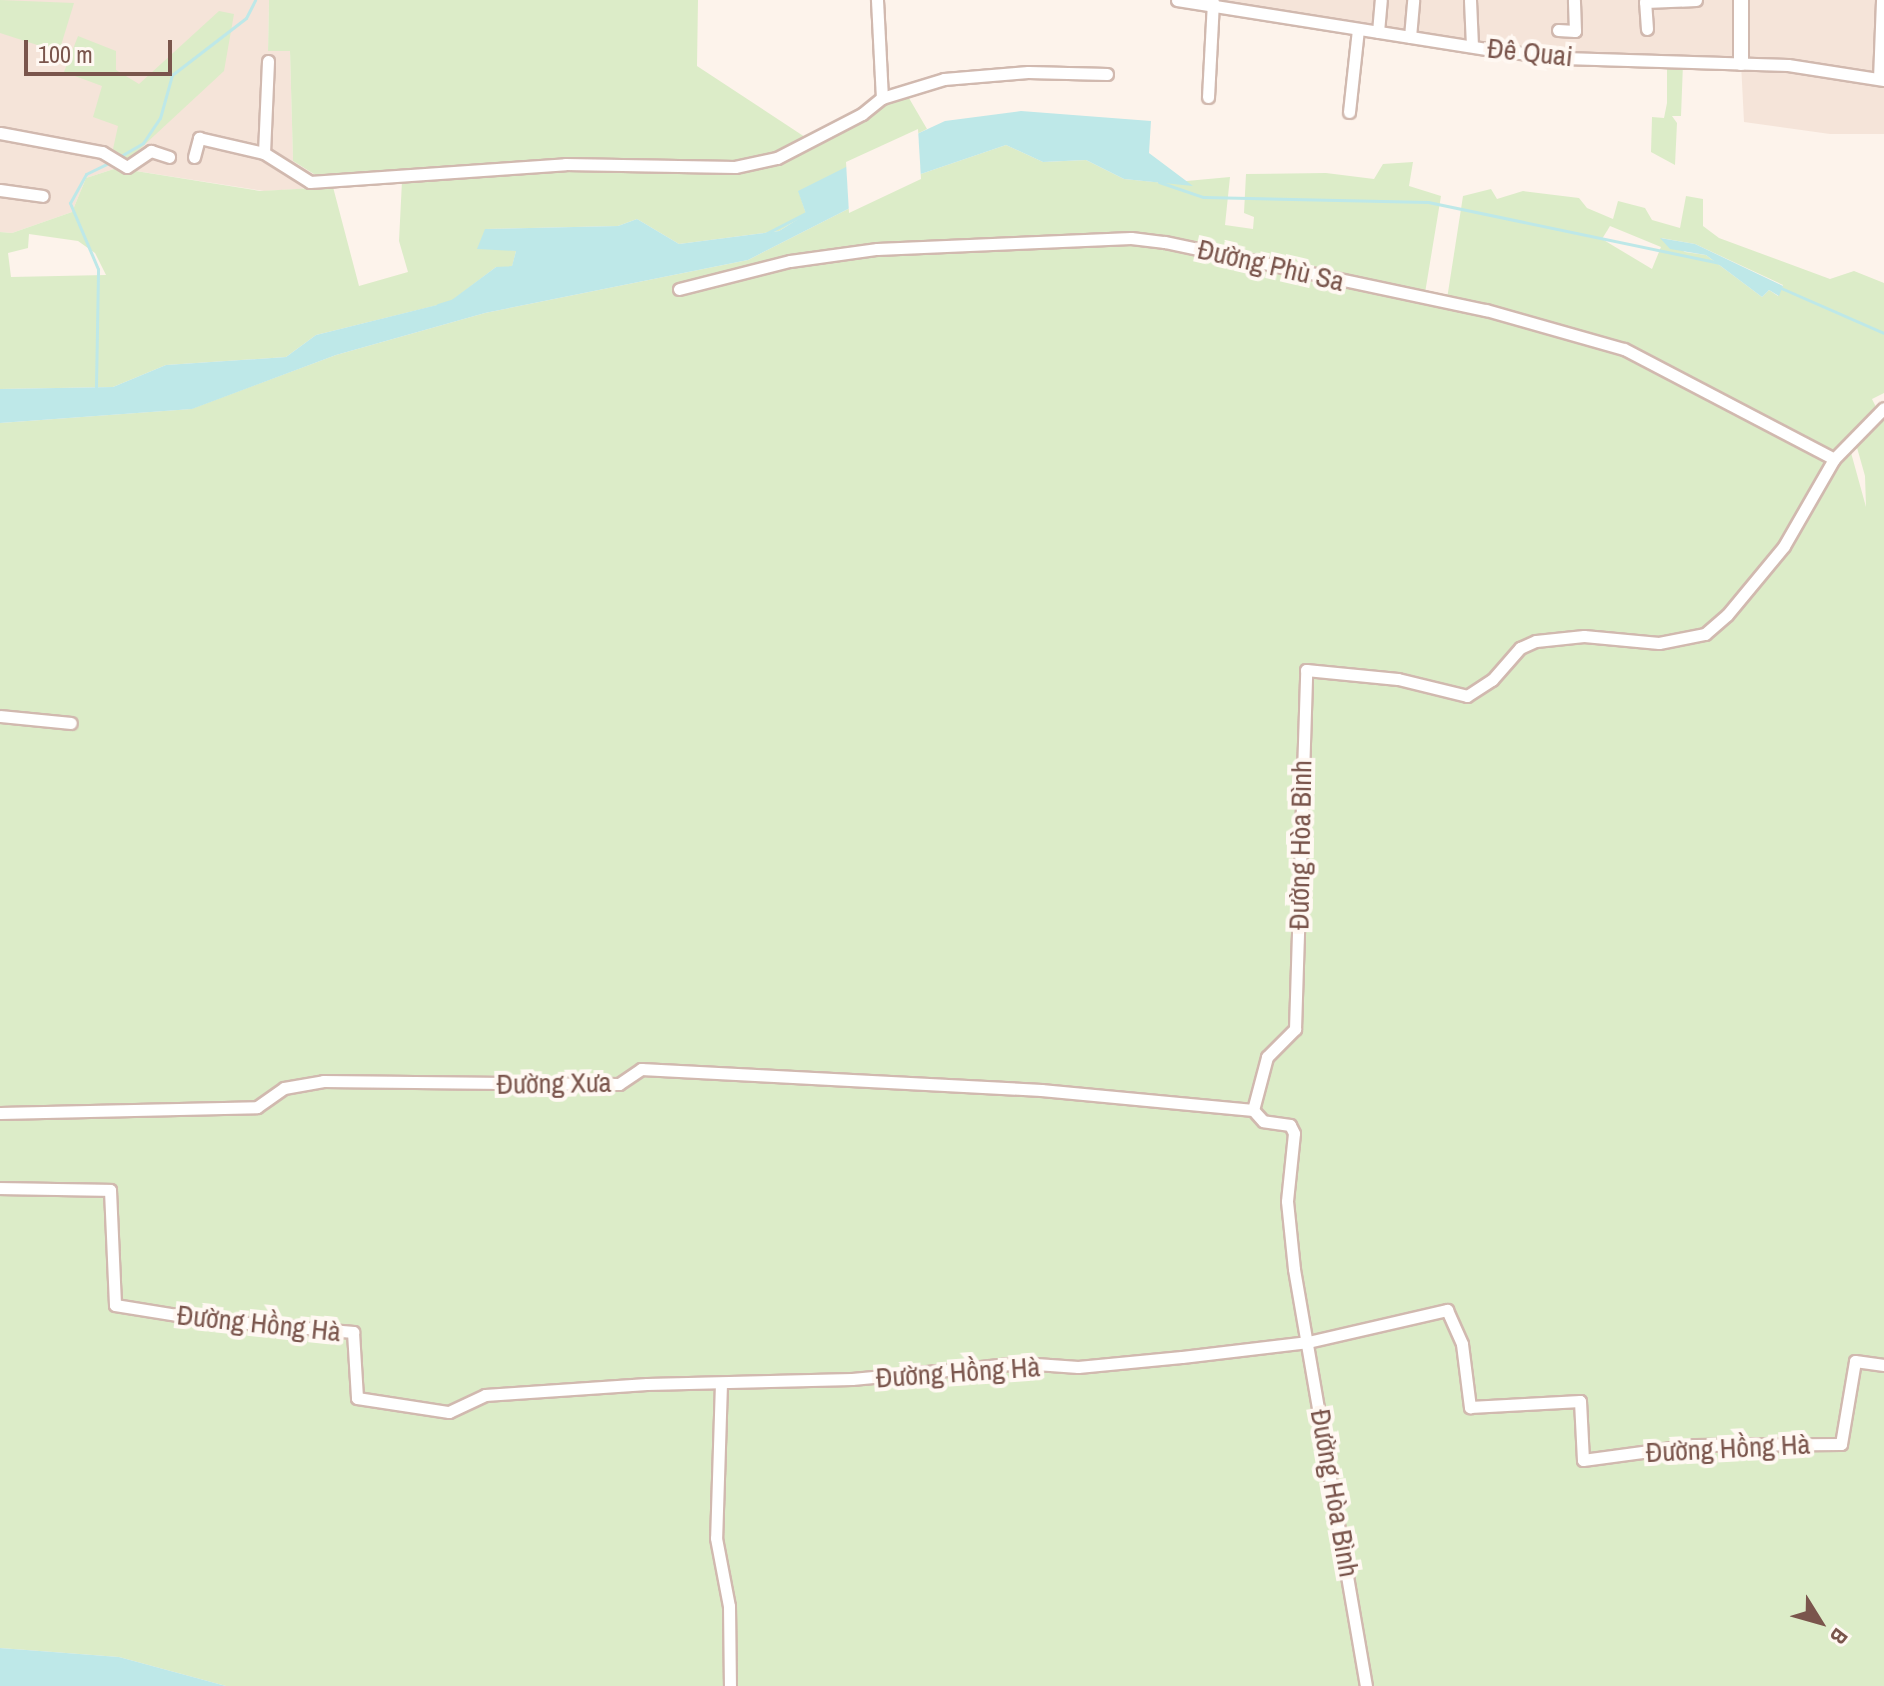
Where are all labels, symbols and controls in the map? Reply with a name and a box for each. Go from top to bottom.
scale bar [28,24,176,74]
street label: Đê Quai [1486,31,1574,73]
text: 100 m [38,38,93,70]
street label: Đường Phù Sa [1194,232,1348,298]
street label: Đường Hòa Bình [1282,760,1318,930]
street label: Đường Xưa [496,1065,612,1101]
street label: Đường Hồng Hà [175,1298,343,1348]
street label: Đường Hồng Hà [875,1349,1041,1395]
street label: Đường Hòa Bình [1304,1406,1366,1580]
street label: Đường Hồng Hà [1645,1427,1811,1469]
north arrow [1780,1582,1860,1662]
text: B [1823,1622,1855,1651]

